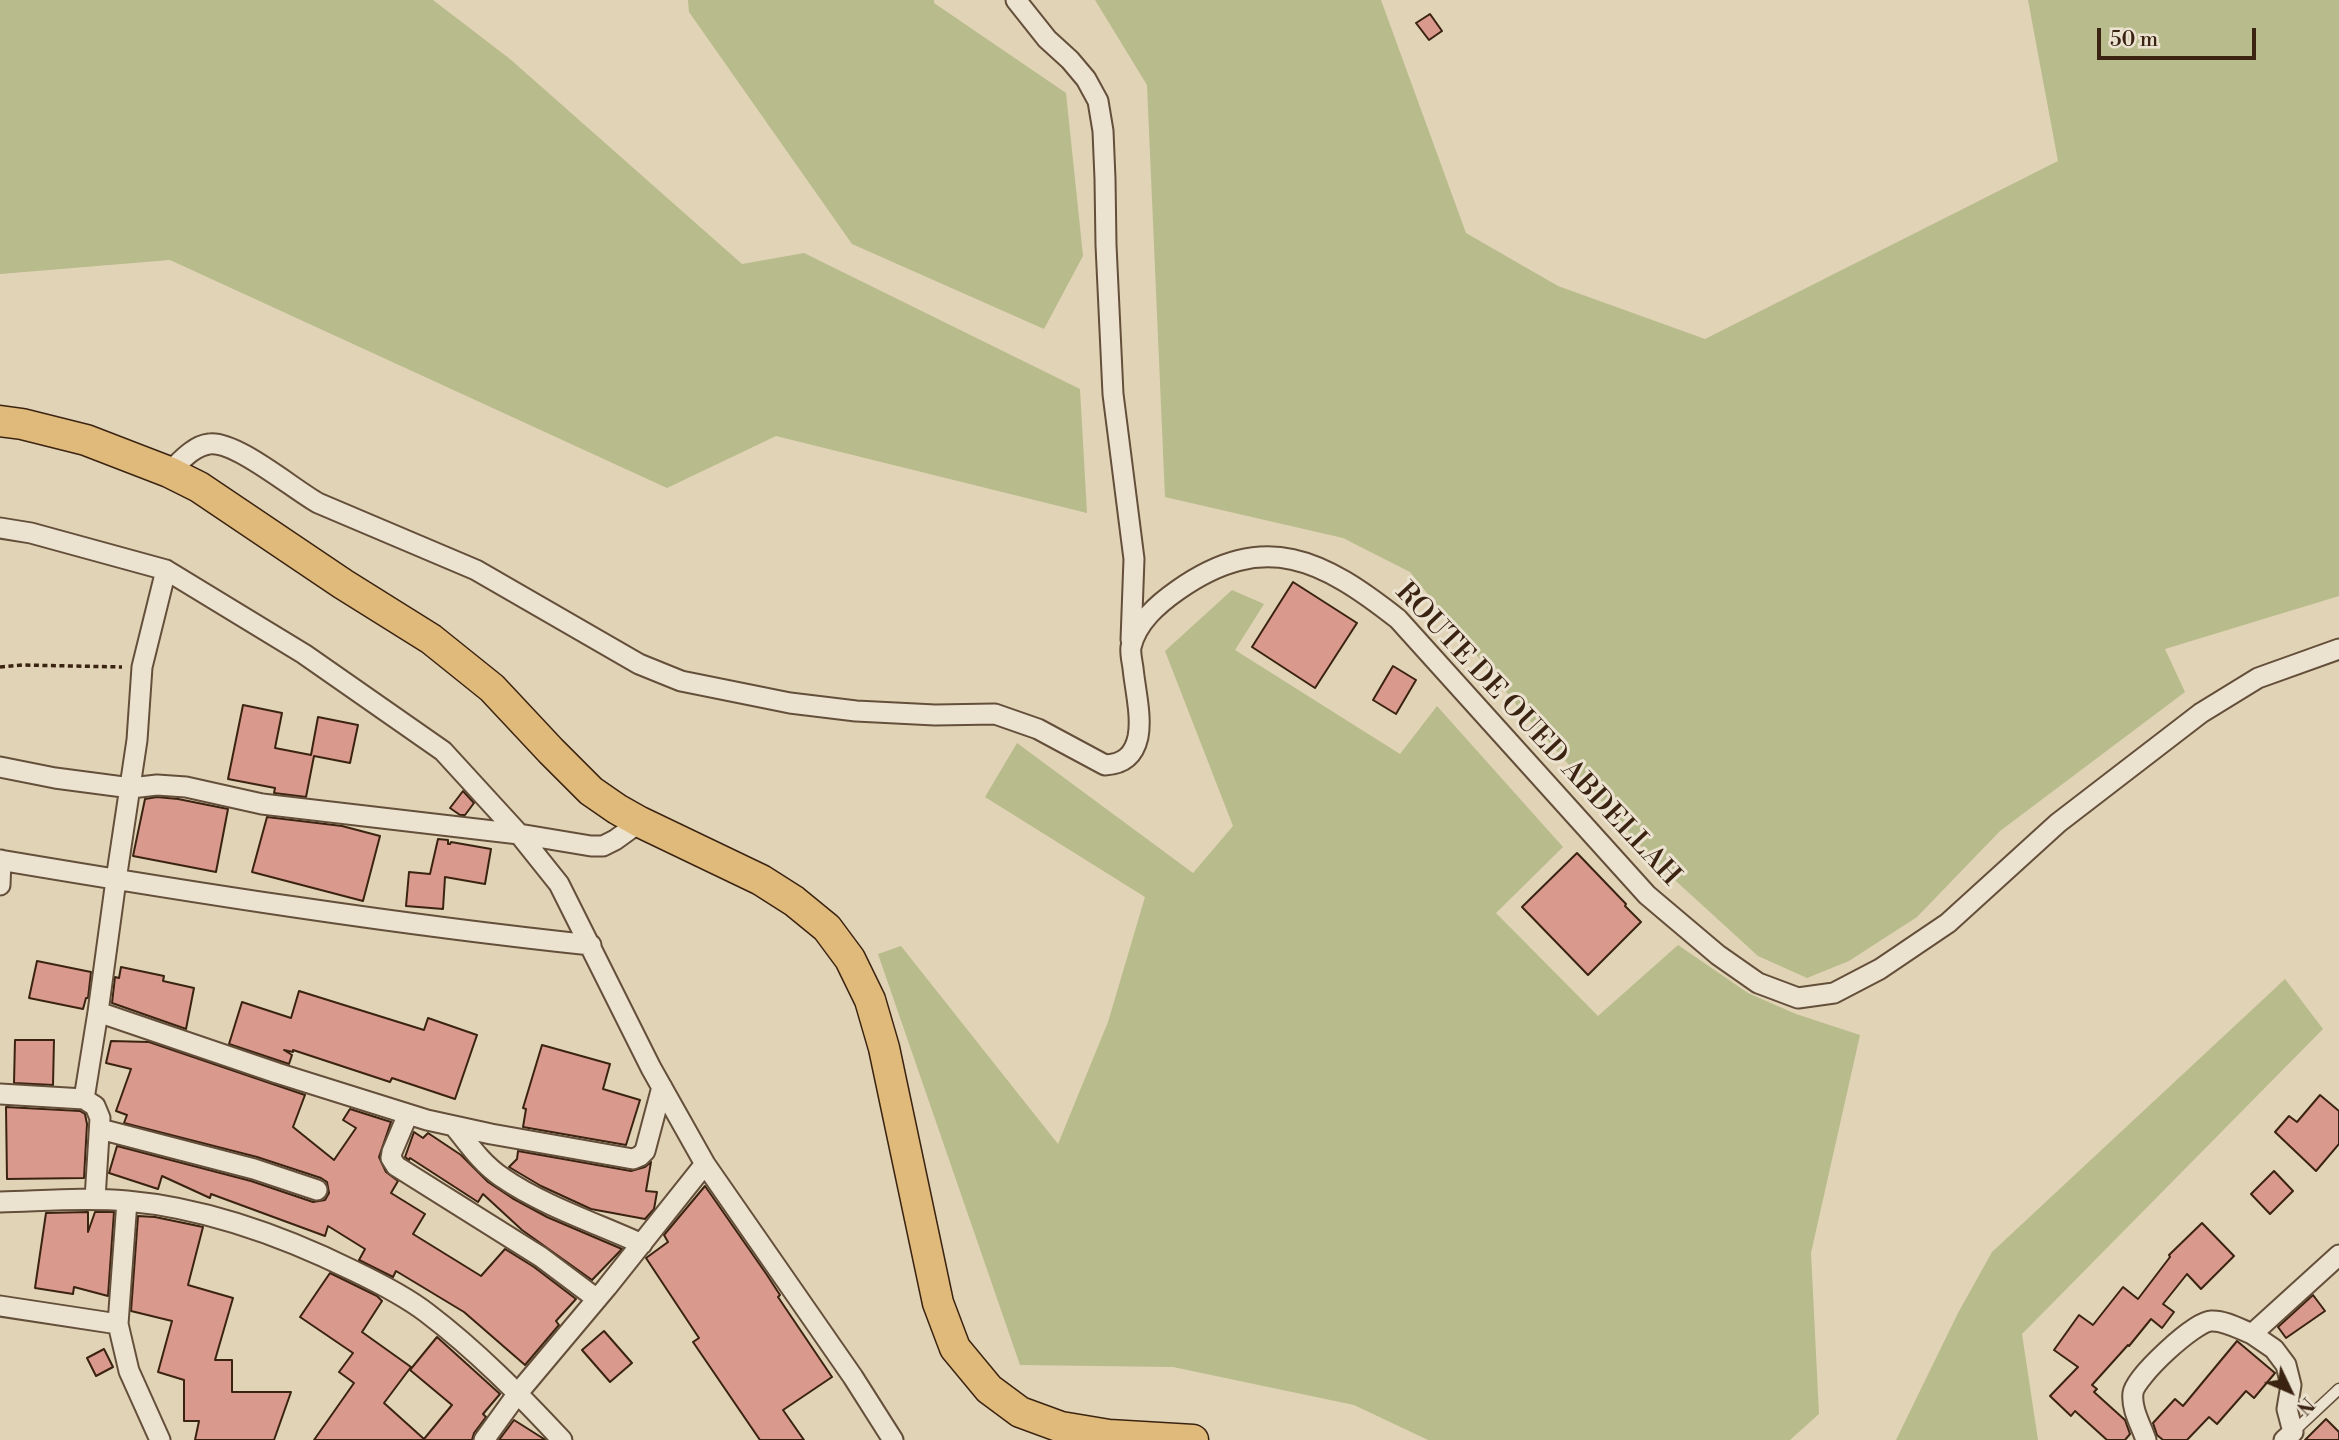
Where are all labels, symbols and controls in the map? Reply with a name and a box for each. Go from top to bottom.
scale bar [2101,14,2260,58]
text: 50 m [2110,27,2158,53]
street label: ROUTE DE OUED ABDELLAH [1387,576,1687,894]
north arrow [2255,1356,2325,1426]
text: N [2291,1392,2319,1419]

